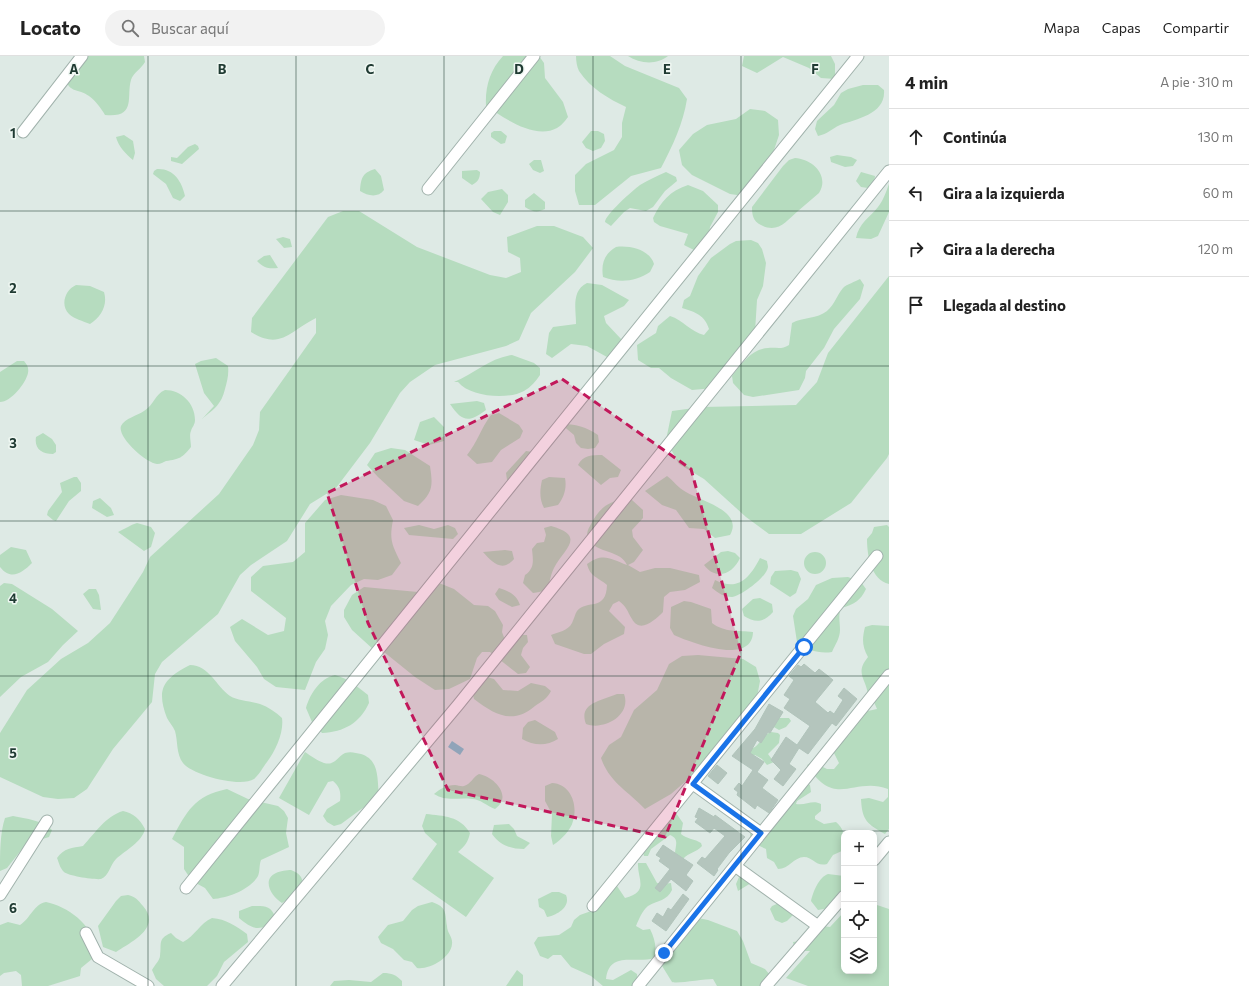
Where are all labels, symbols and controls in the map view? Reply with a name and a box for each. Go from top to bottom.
search box [105,10,385,46]
text: Locato [20,16,81,39]
icon: search [119,17,141,39]
text: Buscar aquí [151,19,229,37]
text: Mapa [1044,19,1080,36]
text: Capas [1102,19,1141,36]
text: Compartir [1163,19,1229,36]
text: A [69,61,79,77]
text: B [218,61,227,77]
text: C [366,61,375,77]
text: D [514,61,524,77]
text: E [663,61,671,77]
text: F [811,61,819,77]
text: 4 min [905,72,948,93]
text: A pie · 310 m [1160,74,1233,90]
text: 1 [10,125,16,141]
icon: ahead [905,126,927,148]
text: Continúa [943,128,1007,146]
text: 130 m [1198,129,1233,145]
icon: left [905,182,927,204]
text: Gira a la izquierda [943,184,1065,202]
text: 60 m [1203,185,1233,201]
icon: right [905,238,927,260]
text: Gira a la derecha [943,240,1055,258]
text: 120 m [1198,241,1233,257]
text: 2 [9,280,17,296]
icon: arrive [905,294,927,316]
text: Llegada al destino [943,296,1066,314]
text: 3 [9,435,17,451]
text: 4 [9,590,17,606]
route start [795,638,813,656]
text: 5 [9,745,17,761]
map controls [841,830,877,974]
button: + [841,830,877,866]
button: − [841,866,877,902]
text: 6 [9,900,17,916]
button: locate [841,902,877,938]
button: layers [841,938,877,974]
route end [655,944,673,962]

